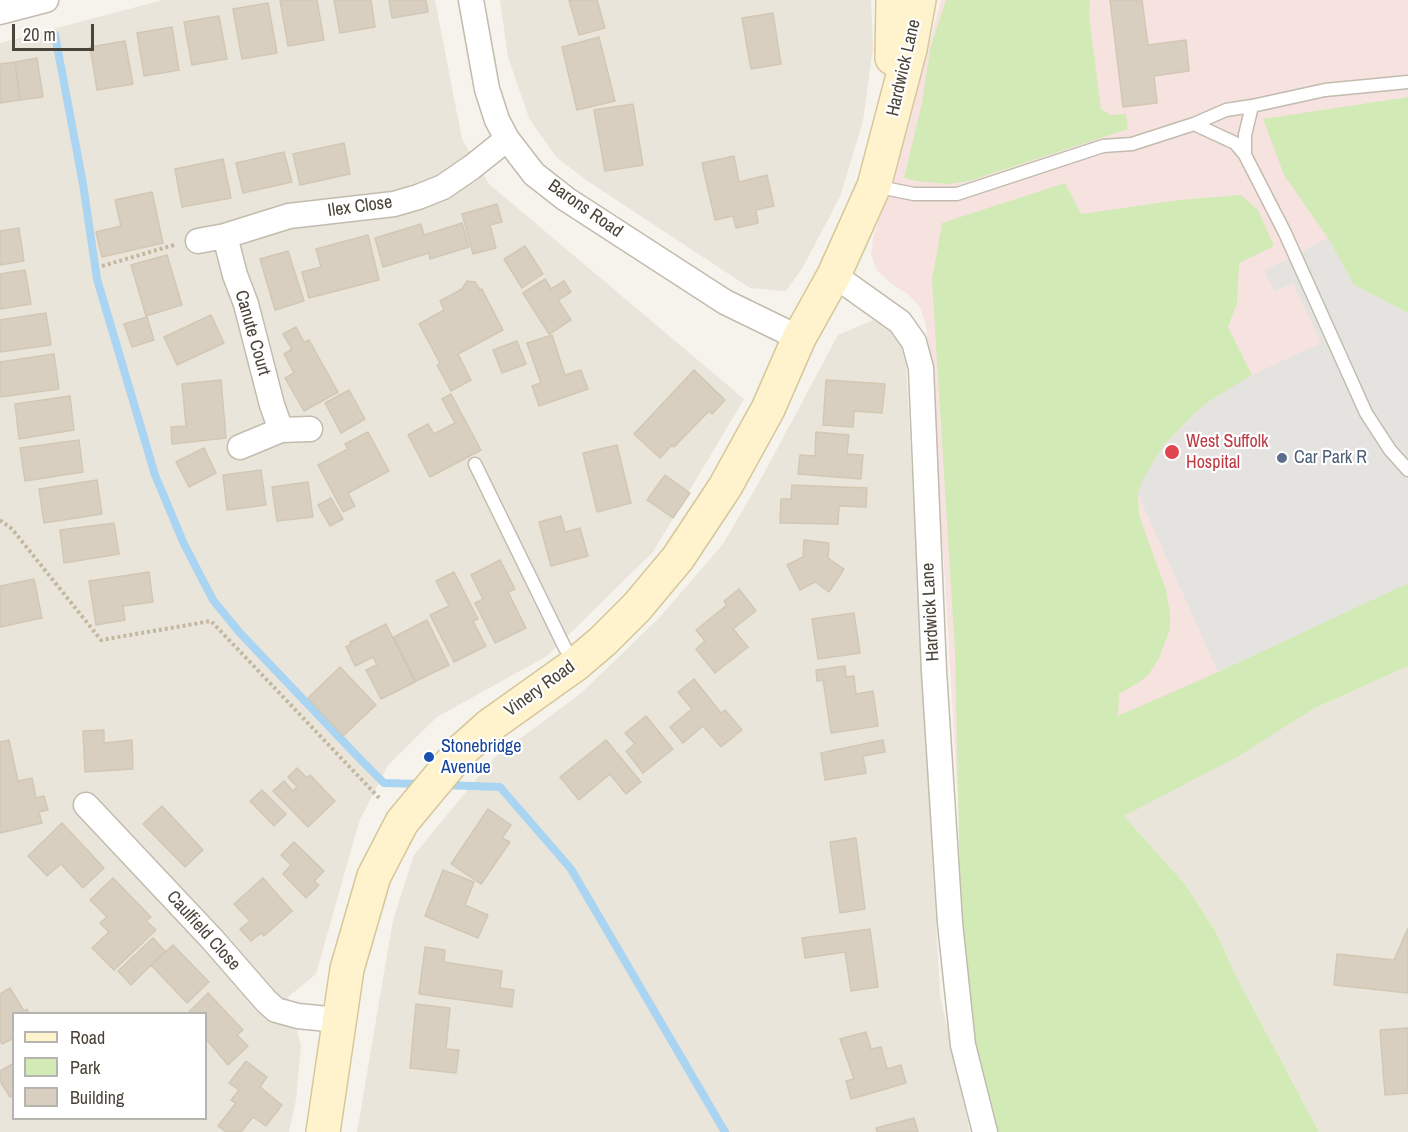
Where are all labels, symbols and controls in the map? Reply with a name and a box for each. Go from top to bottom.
scale bar [15,12,98,50]
street label: Hardwick Lane [882,18,926,118]
text: 20 m [23,22,56,47]
street label: Barons Road [544,175,626,243]
street label: Ilex Close [326,192,394,222]
street label: Canute Court [230,288,274,378]
place label: West Suffolk Hospital [1186,431,1268,474]
marker: West Suffolk Hospital [1163,443,1181,461]
place label: Car Park R [1294,447,1367,469]
marker: Car Park R [1275,451,1289,465]
street label: Hardwick Lane [918,562,944,662]
street label: Vinery Road [501,656,579,722]
place label: Stonebridge Avenue [441,736,521,778]
marker: Stonebridge Avenue [422,750,436,764]
street label: Caulfield Close [161,887,245,975]
legend [12,1012,207,1120]
text: Road [70,1025,105,1050]
text: Park [70,1055,100,1080]
text: Building [70,1085,124,1110]

